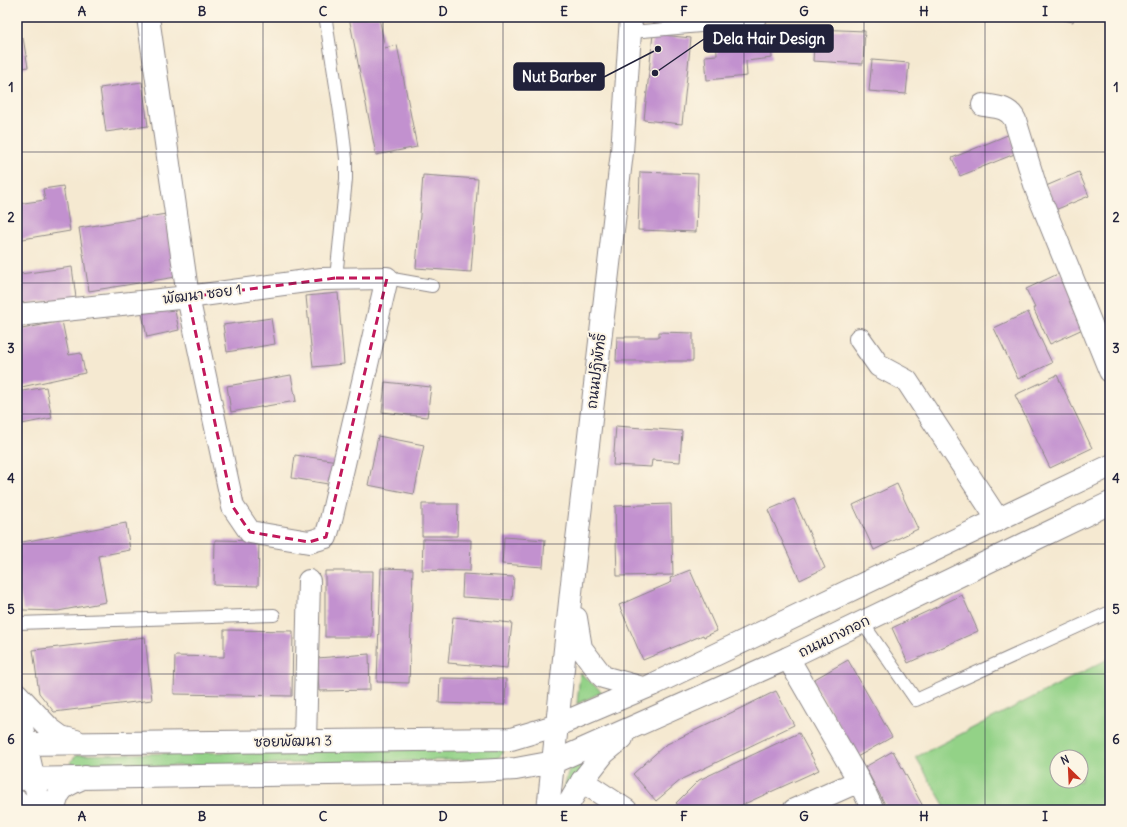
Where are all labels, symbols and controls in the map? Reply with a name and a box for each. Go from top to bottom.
text: A [78,3,87,20]
text: B [198,3,207,20]
text: C [319,3,328,20]
text: D [438,3,448,20]
text: E [560,3,568,20]
text: F [680,3,688,20]
text: G [799,3,809,20]
text: H [919,3,929,20]
text: I [1042,3,1048,20]
callout: Dela Hair Design [704,25,833,52]
text: Dela Hair Design [713,29,826,49]
callout: Nut Barber [514,63,604,90]
text: Nut Barber [522,67,597,86]
text: 1 [8,79,14,96]
text: 1 [1113,79,1119,96]
text: 2 [7,209,15,226]
text: 2 [1112,209,1120,226]
street label: พัฒนา ซอย 1 [162,280,242,308]
street label: ถนนปฏิพัทธิ์ [580,332,610,410]
text: 3 [7,340,15,357]
text: 3 [1112,340,1120,357]
text: 4 [7,470,15,487]
text: 4 [1112,470,1120,487]
text: 5 [7,601,15,618]
text: 5 [1112,601,1120,618]
street label: ถนนบางกอก [795,611,873,661]
text: 6 [7,731,15,748]
street label: ซอยพัฒนา 3 [254,731,332,751]
text: 6 [1112,731,1120,748]
north arrow [1049,749,1089,789]
text: N [1059,752,1071,768]
text: A [78,808,87,825]
text: B [198,808,207,825]
text: C [319,808,328,825]
text: D [438,808,448,825]
text: E [560,808,568,825]
text: F [680,808,688,825]
text: G [799,808,809,825]
text: H [919,808,929,825]
text: I [1042,808,1048,825]

